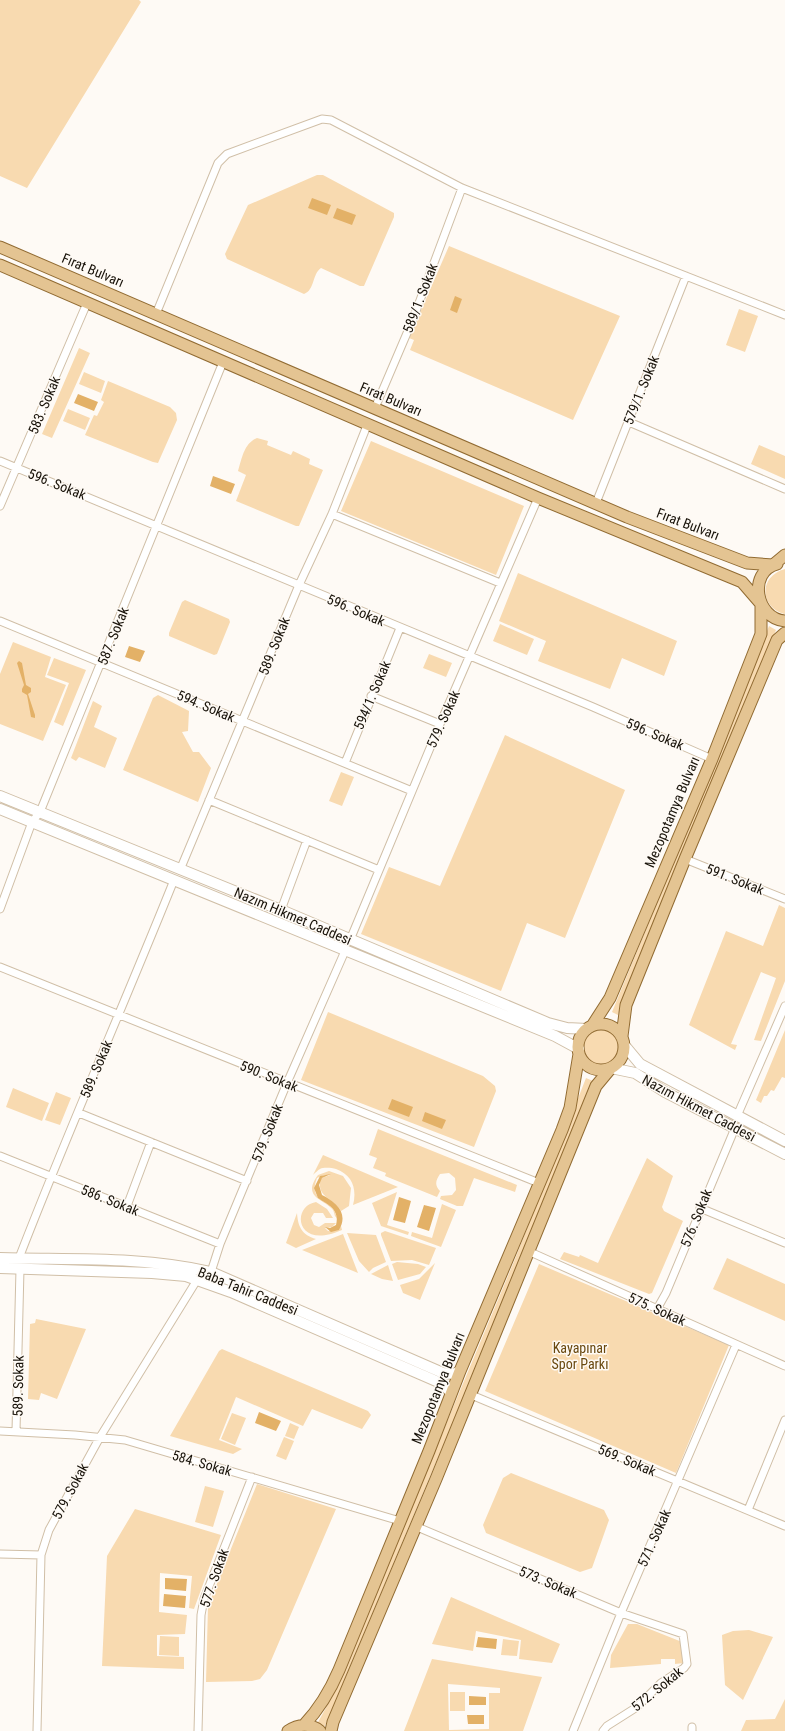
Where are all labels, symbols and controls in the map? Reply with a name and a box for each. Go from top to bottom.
street label: Fırat Bulvarı [60,250,126,290]
street label: 589/1. Sokak [399,260,441,335]
street label: 579/1. Sokak [620,352,662,427]
street label: 583. Sokak [25,373,64,436]
street label: Fırat Bulvarı [358,379,424,419]
street label: 596. Sokak [26,465,89,503]
street label: Fırat Bulvarı [654,505,722,543]
street label: 596. Sokak [325,591,388,630]
street label: 587. Sokak [94,604,132,667]
street label: 589. Sokak [255,614,293,677]
street label: 594/1. Sokak [350,657,394,732]
street label: 594. Sokak [175,687,238,726]
street label: 579. Sokak [423,687,463,750]
street label: 596. Sokak [624,715,687,754]
street label: Mezopotamya Bulvarı [641,754,703,870]
street label: 591. Sokak [704,860,767,898]
street label: Nazım Hikmet Caddesi [232,884,354,948]
street label: 589. Sokak [77,1037,116,1100]
street label: 590. Sokak [238,1057,301,1095]
street label: Nazım Hikmet Caddesi [640,1071,758,1145]
street label: 579. Sokak [248,1101,286,1164]
street label: 586. Sokak [79,1181,142,1219]
street label: 576. Sokak [677,1186,715,1249]
street label: Baba Tahir Caddesi [196,1264,300,1318]
street label: 575. Sokak [626,1289,689,1329]
street label: Mezopotamya Bulvarı [408,1330,468,1446]
park label: Kayapınar Spor Parkı [552,1340,608,1372]
street label: 589. Sokak [9,1355,27,1417]
street label: 569. Sokak [596,1441,659,1480]
street label: 584. Sokak [170,1447,234,1479]
street label: 579. Sokak [49,1460,92,1522]
street label: 571. Sokak [634,1506,674,1569]
street label: 577. Sokak [196,1546,232,1610]
street label: 573. Sokak [517,1563,580,1602]
street label: 572. Sokak [628,1663,686,1714]

